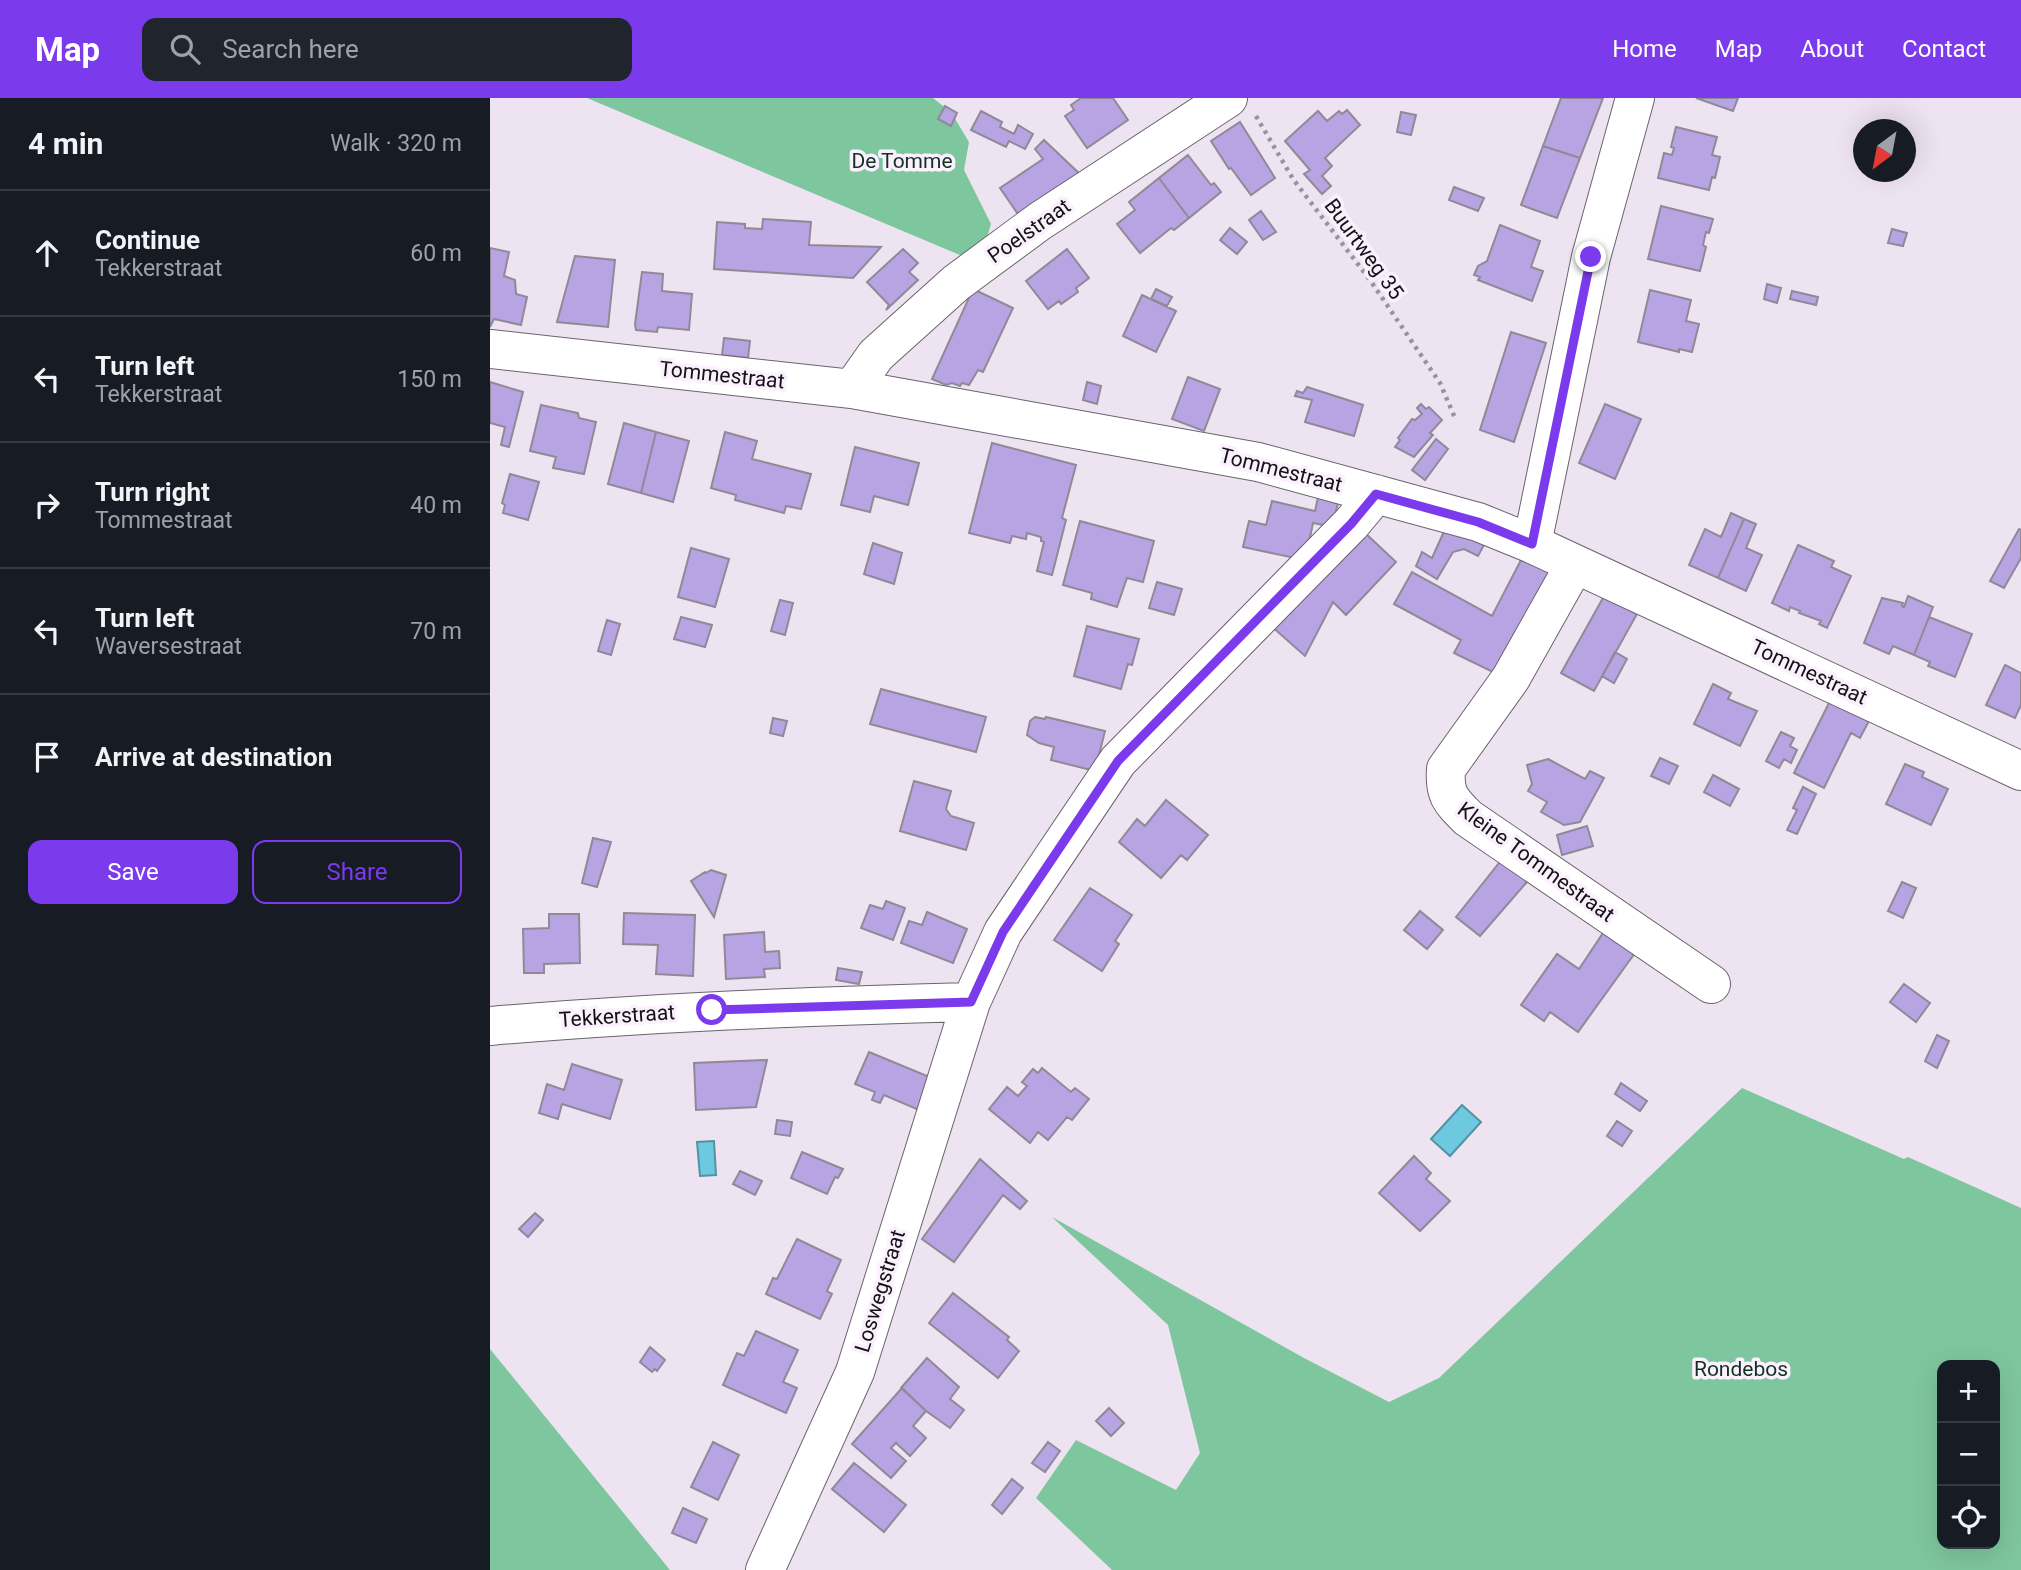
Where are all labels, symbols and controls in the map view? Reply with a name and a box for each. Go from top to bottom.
search box [142,18,632,81]
text: Map [35,30,100,69]
icon: search [166,30,204,68]
text: Search here [222,34,359,64]
text: Home [1612,35,1677,63]
text: Map [1715,35,1762,63]
text: About [1800,35,1864,63]
text: Contact [1902,35,1986,63]
north arrow [1853,119,1916,182]
text: 4 min [28,126,103,161]
text: Walk · 320 m [330,130,462,157]
park label: De Tomme [851,149,953,173]
street label: Poelstraat [983,194,1075,268]
street label: Buurtweg 35 [1320,194,1408,304]
text: Continue [95,225,200,255]
icon: ahead [28,234,66,272]
text: 60 m [410,240,462,267]
route end [1575,241,1606,272]
text: Tekkerstraat [95,255,222,282]
text: Turn left [95,351,194,381]
street label: Tommestraat [658,357,786,394]
icon: left [28,360,66,398]
text: 150 m [397,366,462,393]
text: Tekkerstraat [95,381,222,408]
street label: Tommestraat [1217,443,1345,497]
text: Turn right [95,477,210,507]
icon: right [28,486,66,524]
text: 40 m [410,492,462,519]
text: Tommestraat [95,507,233,534]
text: Turn left [95,603,194,633]
icon: left [28,612,66,650]
text: 70 m [410,618,462,645]
text: Waversestraat [95,633,242,660]
street label: Tommestraat [1747,635,1871,709]
icon: arrive [28,738,66,776]
text: Arrive at destination [95,742,332,772]
street label: Kleine Tommestraat [1453,797,1619,927]
button: Save [28,840,238,904]
button: Share [252,840,462,904]
route start [696,994,727,1025]
street label: Tekkerstraat [558,1000,676,1032]
street label: Loswegstraat [850,1227,910,1355]
park label: Rondebos [1694,1357,1788,1381]
map controls [1937,1360,2000,1549]
button: + [1937,1360,2000,1423]
button: − [1937,1423,2000,1486]
button: locate [1937,1486,2000,1549]

